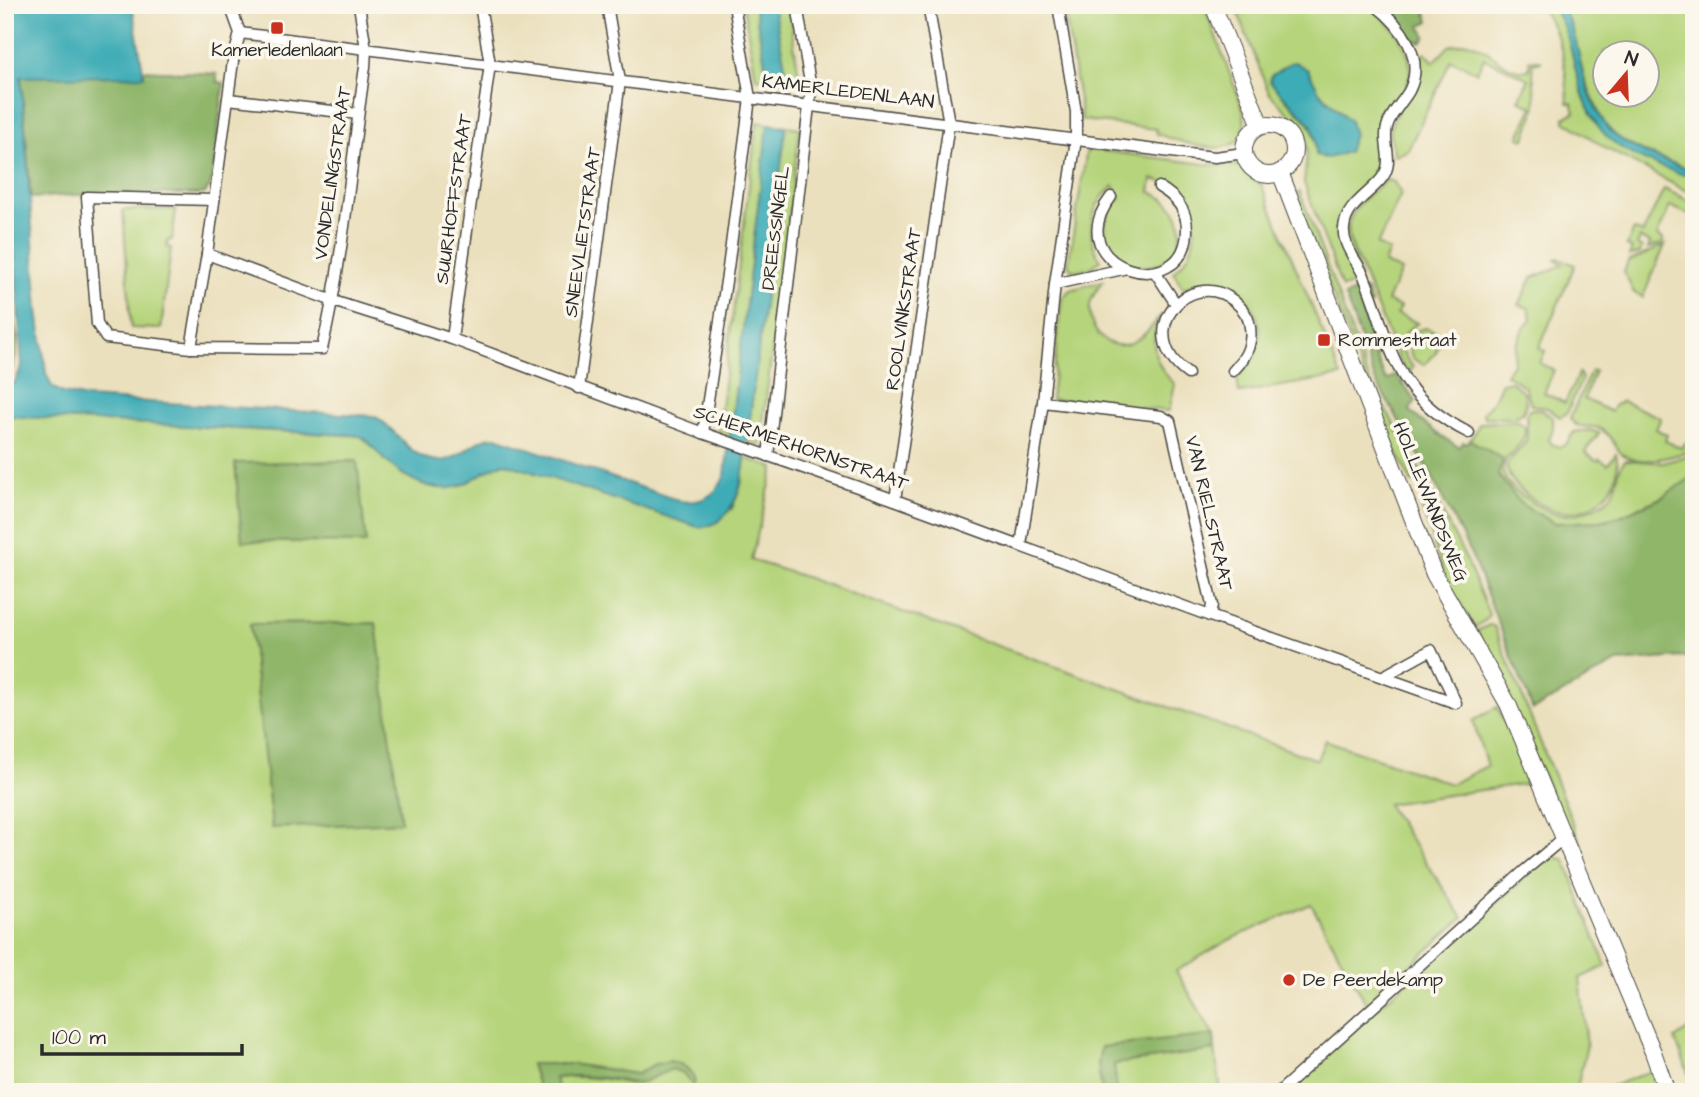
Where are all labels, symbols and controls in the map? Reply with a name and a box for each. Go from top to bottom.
marker: Kamerledenlaan [269,20,285,36]
place label: Kamerledenlaan [211,37,343,64]
north arrow [1590,38,1660,108]
text: N [1621,45,1641,74]
street label: KAMERLEDENLAAN [760,68,936,116]
street label: VONDELINGSTRAAT [307,84,359,262]
street label: SUURHOFFSTRAAT [429,112,479,286]
street label: SNEEVLIETSTRAAT [558,145,608,319]
street label: DREESSINGEL [755,164,797,292]
street label: ROOLVINKSTRAAT [879,226,929,392]
place label: Rommestraat [1338,327,1457,354]
marker: Rommestraat [1316,332,1332,348]
street label: SCHERMERHORNSTRAAT [690,398,912,498]
street label: HOLLEWANDSWEG [1386,418,1474,586]
street label: VAN RIELSTRAAT [1178,433,1240,593]
place label: De Peerdekamp [1303,967,1444,994]
marker: De Peerdekamp [1281,972,1297,988]
scale bar [42,1013,242,1057]
text: 100 m [52,1023,107,1052]

